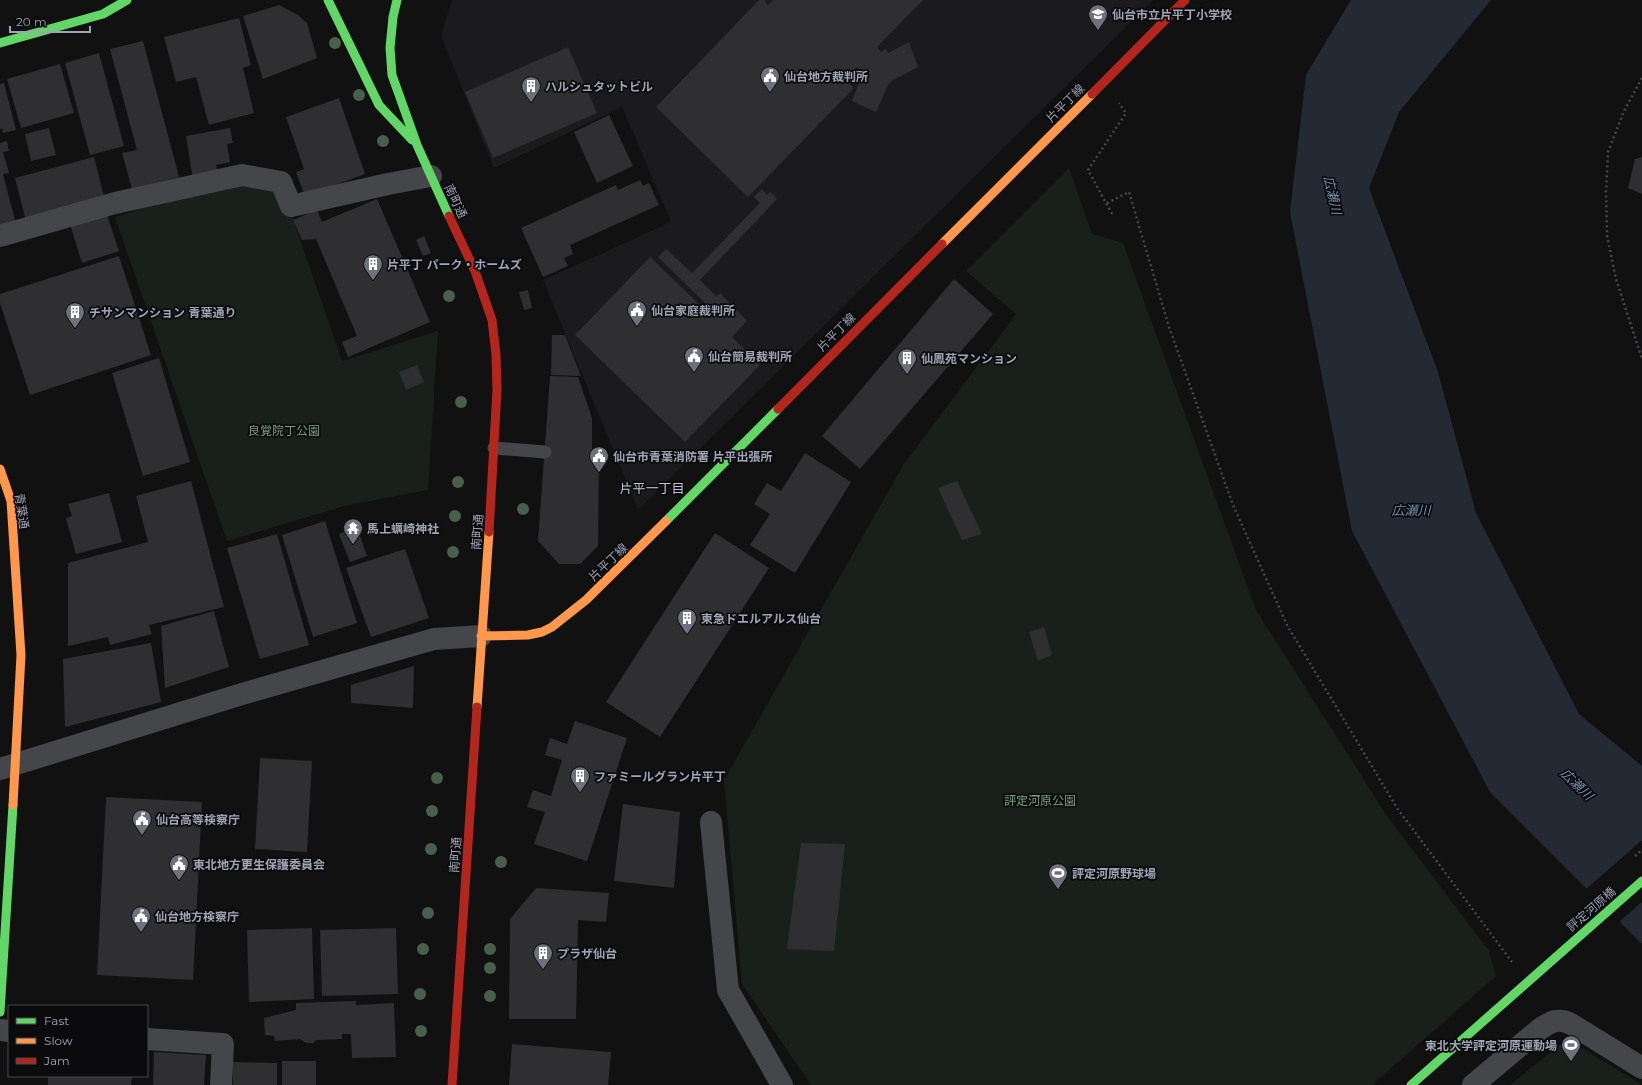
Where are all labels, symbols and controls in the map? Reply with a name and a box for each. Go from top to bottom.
school or university icon: 仙台市立片平丁小学校 [1087,3,1109,31]
place label: 仙台市立片平丁小学校 [1112,7,1232,22]
scale bar [10,8,90,34]
text: 20 m [16,14,47,29]
public building icon: 仙台地方裁判所 [759,65,781,93]
place label: 仙台地方裁判所 [784,69,868,84]
building icon: ハルシュタットビル [520,75,542,103]
place label: ハルシュタットビル [545,79,653,94]
street label: 片平丁線 [1043,81,1087,125]
water label: 広瀬川 [1321,174,1346,218]
street label: 南町通 [442,182,470,220]
building icon: 片平丁 パーク・ホームズ [362,253,384,281]
place label: 片平丁 パーク・ホームズ [387,257,522,272]
public building icon: 仙台家庭裁判所 [626,299,648,327]
building icon: チサンマンション 青葉通り [64,301,86,329]
place label: 仙台家庭裁判所 [651,303,735,318]
place label: チサンマンション 青葉通り [89,305,236,320]
street label: 片平丁線 [814,310,858,354]
public building icon: 仙台簡易裁判所 [683,345,705,373]
building icon: 仙鳳苑マンション [896,347,918,375]
place label: 仙台簡易裁判所 [708,349,792,364]
place label: 仙鳳苑マンション [921,351,1017,366]
park label: 良覚院丁公園 [248,423,320,438]
public building icon: 仙台市青葉消防署 片平出張所 [588,445,610,473]
place label: 仙台市青葉消防署 片平出張所 [613,449,772,464]
district label: 片平一丁目 [619,480,685,496]
street label: 青葉通 [12,492,32,530]
water label: 広瀬川 [1391,502,1432,518]
street label: 南町通 [468,514,486,550]
temple icon: 馬上蠣崎神社 [342,517,364,545]
place label: 馬上蠣崎神社 [367,521,439,536]
street label: 片平丁線 [586,540,630,584]
building icon: 東急ドエルアルス仙台 [676,607,698,635]
place label: 東急ドエルアルス仙台 [701,611,821,626]
building icon: ファミールグラン片平丁 [569,765,591,793]
water label: 広瀬川 [1557,765,1598,805]
place label: ファミールグラン片平丁 [594,769,726,784]
park label: 評定河原公園 [1004,793,1076,808]
public building icon: 仙台高等検察庁 [131,808,153,836]
place label: 仙台高等検察庁 [156,812,240,827]
street label: 南町通 [446,837,464,873]
public building icon: 東北地方更生保護委員会 [168,853,190,881]
place label: 東北地方更生保護委員会 [193,857,325,872]
sports icon: 評定河原野球場 [1047,862,1069,890]
place label: 評定河原野球場 [1072,866,1156,881]
street label: 評定河原橋 [1563,884,1619,934]
public building icon: 仙台地方検察庁 [130,905,152,933]
place label: 仙台地方検察庁 [155,909,239,924]
building icon: プラザ仙台 [532,942,554,970]
place label: プラザ仙台 [557,946,617,961]
legend [8,1005,148,1077]
text: Fast [44,1013,69,1028]
text: Slow [44,1033,73,1048]
sports icon: 東北大学評定河原運動場 [1560,1034,1582,1062]
place label: 東北大学評定河原運動場 [1425,1038,1557,1053]
text: Jam [43,1053,70,1068]

